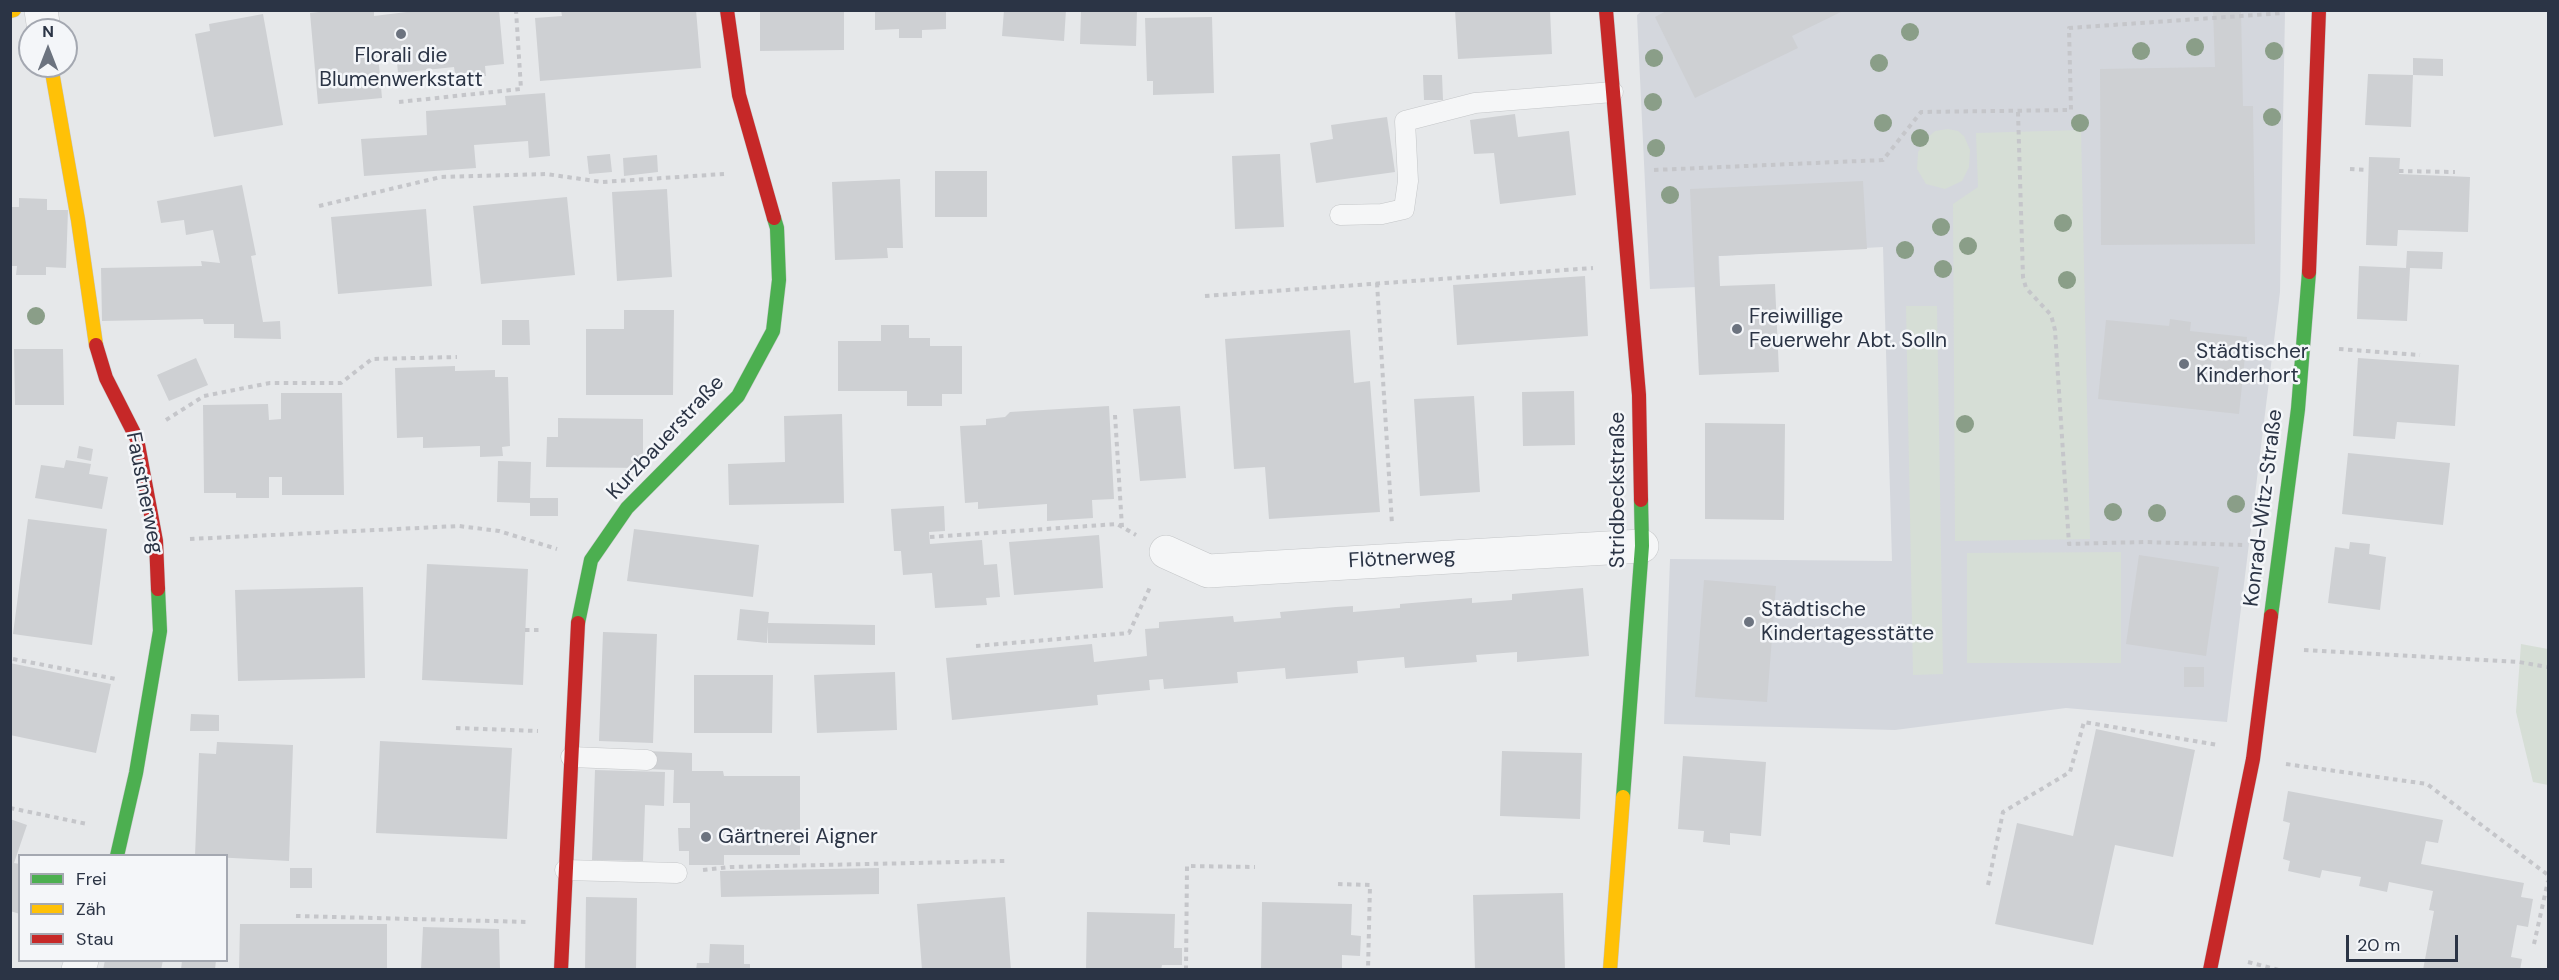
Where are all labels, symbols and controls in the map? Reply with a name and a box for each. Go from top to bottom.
north arrow [18,18,78,78]
text: N [42,21,54,42]
marker: Florali die Blumenwerkstatt [394,27,408,41]
place label: Florali die Blumenwerkstatt [319,43,483,93]
place label: Freiwillige Feuerwehr Abt. Solln [1749,304,1947,354]
marker: Freiwillige Feuerwehr Abt. Solln [1730,322,1744,336]
place label: Städtischer Kinderhort [2196,339,2309,389]
marker: Städtischer Kinderhort [2177,357,2191,371]
street label: Kurzbauerstraße [602,371,730,505]
street label: Konrad-Witz-Straße [2239,408,2289,608]
street label: Stridbeckstraße [1605,412,1631,568]
street label: Faustnerweg [120,430,168,556]
street label: Flötnerweg [1348,544,1456,574]
place label: Städtische Kindertagesstätte [1761,597,1934,647]
marker: Städtische Kindertagesstätte [1742,615,1756,629]
place label: Gärtnerei Aigner [718,824,878,850]
marker: Gärtnerei Aigner [699,830,713,844]
legend [18,854,228,962]
text: Frei [76,867,107,891]
text: Zäh [76,897,106,921]
scale bar [2349,923,2462,961]
text: Stau [76,927,114,951]
text: 20 m [2357,933,2400,957]

